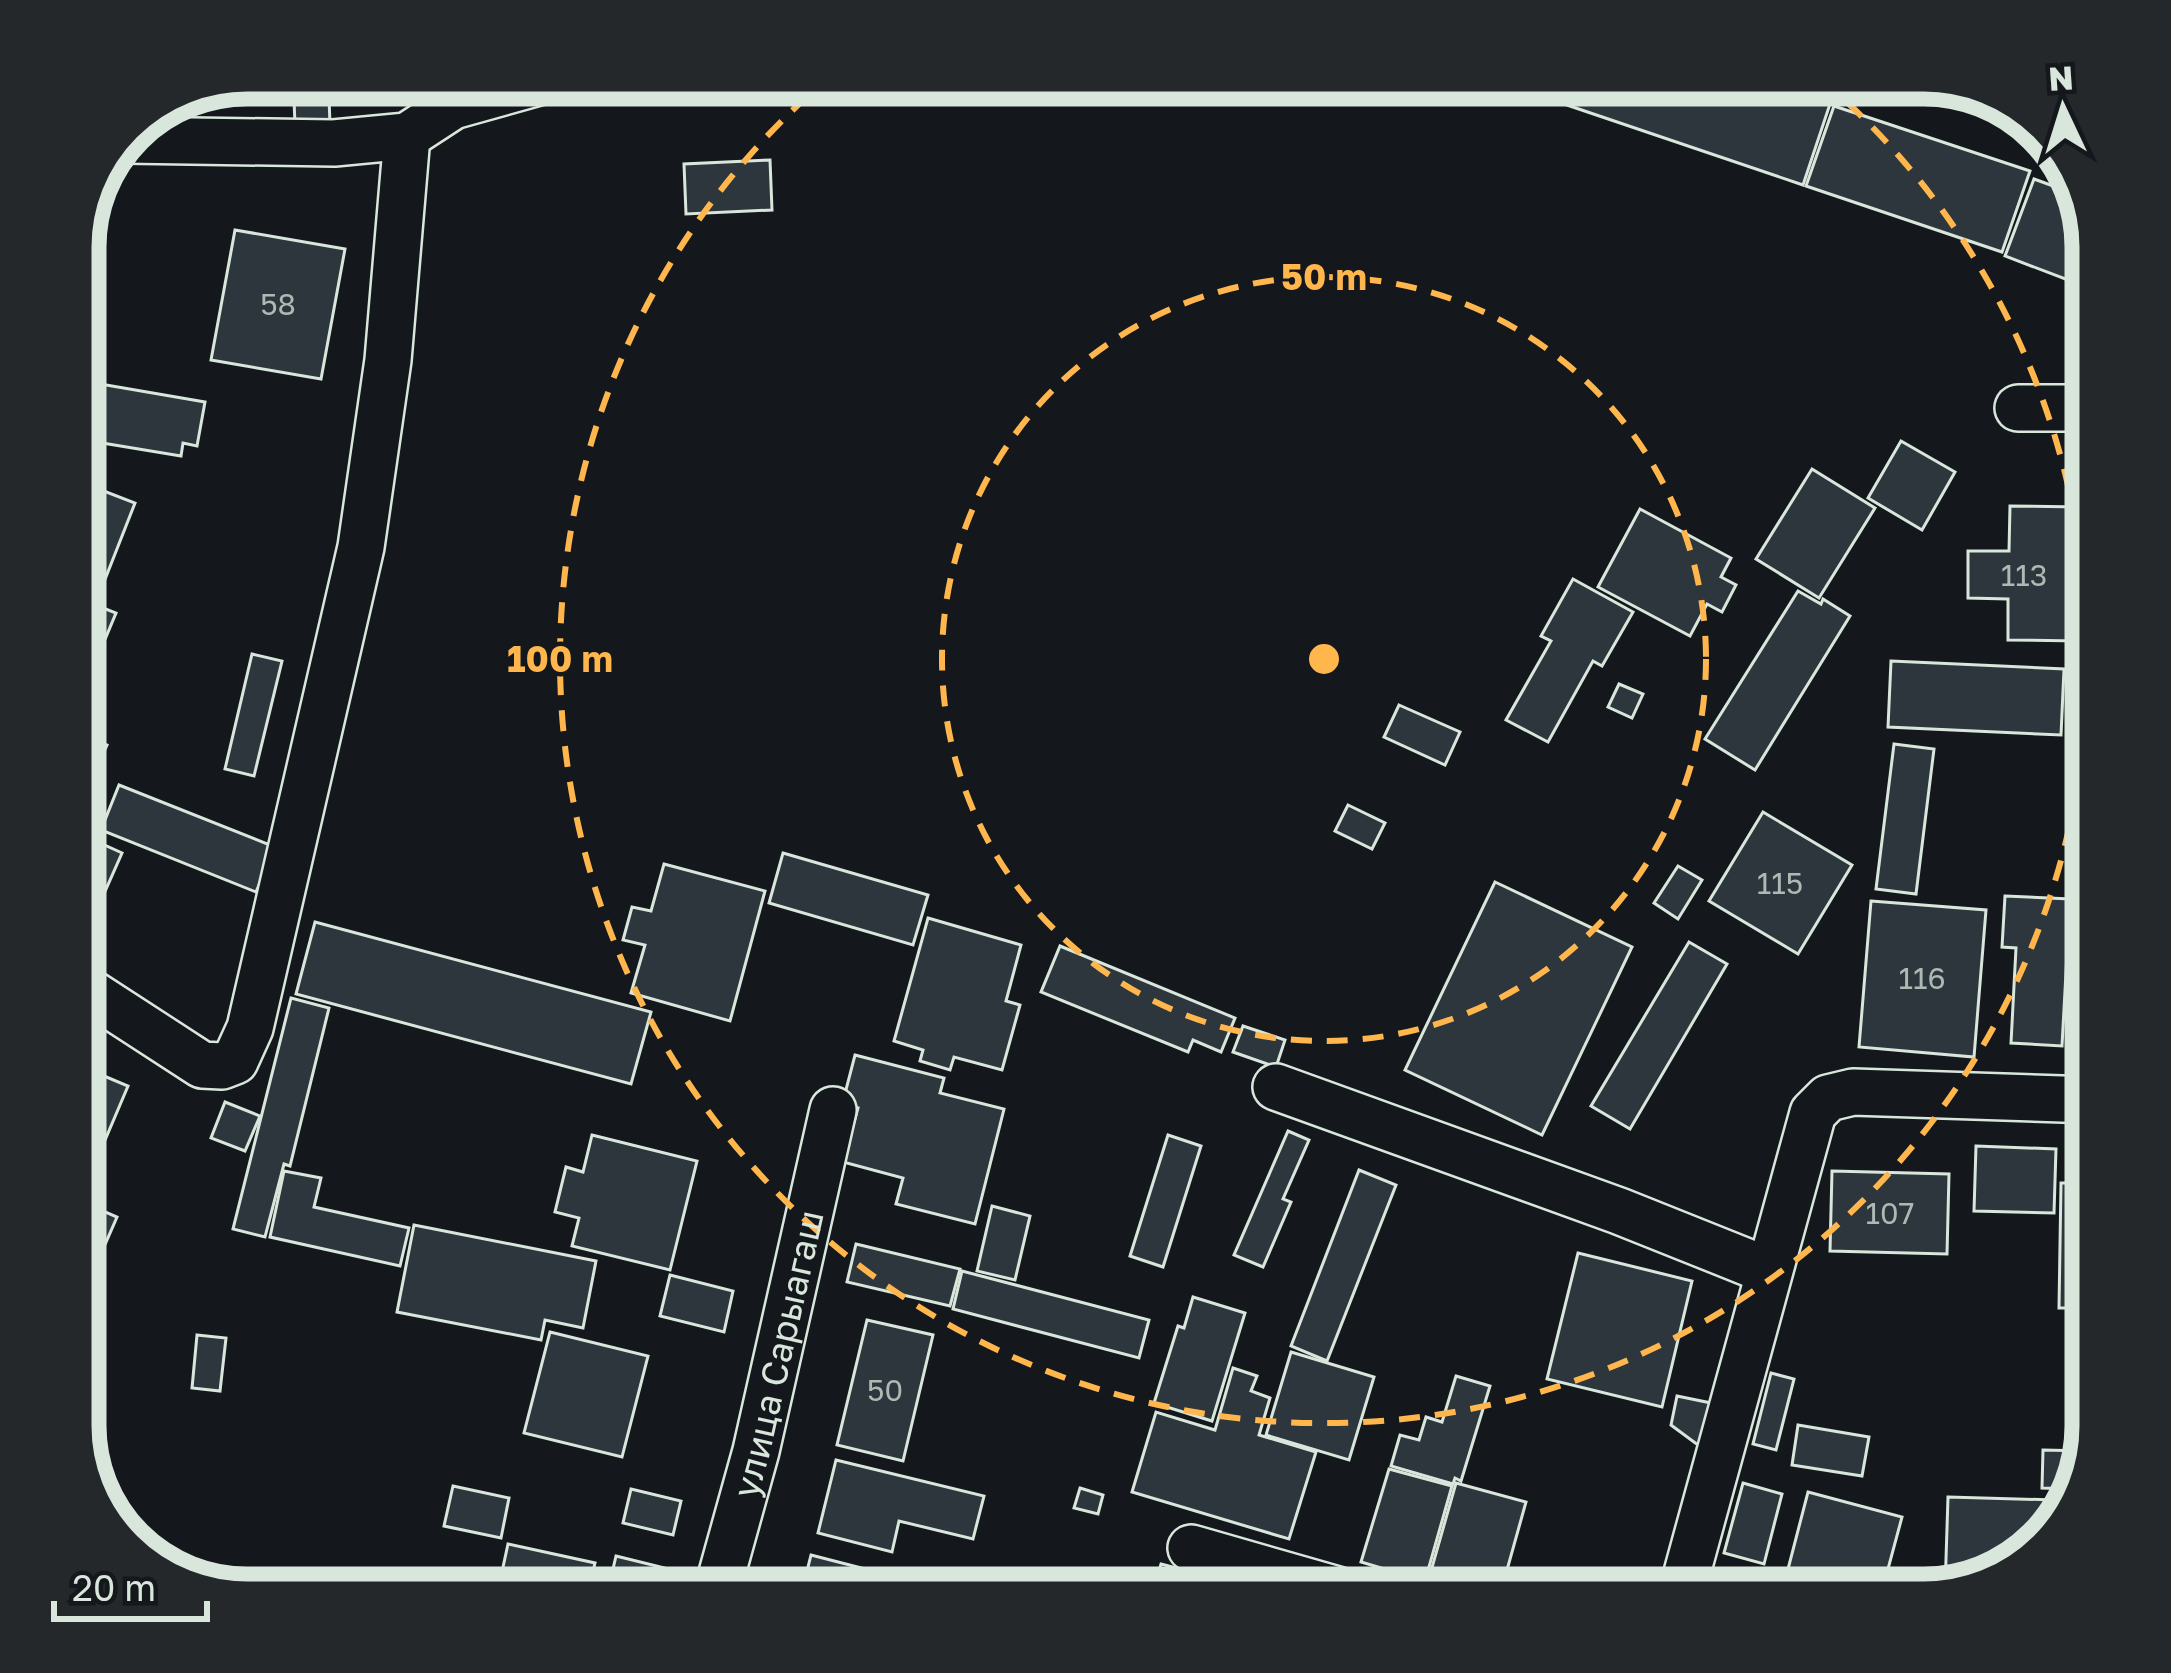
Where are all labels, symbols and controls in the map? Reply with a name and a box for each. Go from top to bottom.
north arrow [2003,48,2123,168]
text: N [2047,57,2075,98]
text: 50 m [1281,255,1367,298]
house number: 58 [260,286,296,322]
house number: 113 [2001,557,2047,593]
text: 100 m [507,637,613,680]
centre of rings [1303,638,1345,680]
house number: 115 [1757,865,1803,901]
house number: 116 [1898,960,1946,996]
house number: 107 [1865,1195,1915,1231]
street label: улица Сарыагаш [723,1206,831,1502]
house number: 50 [867,1372,903,1408]
scale bar [54,1547,207,1621]
text: 20 m [72,1566,156,1609]

